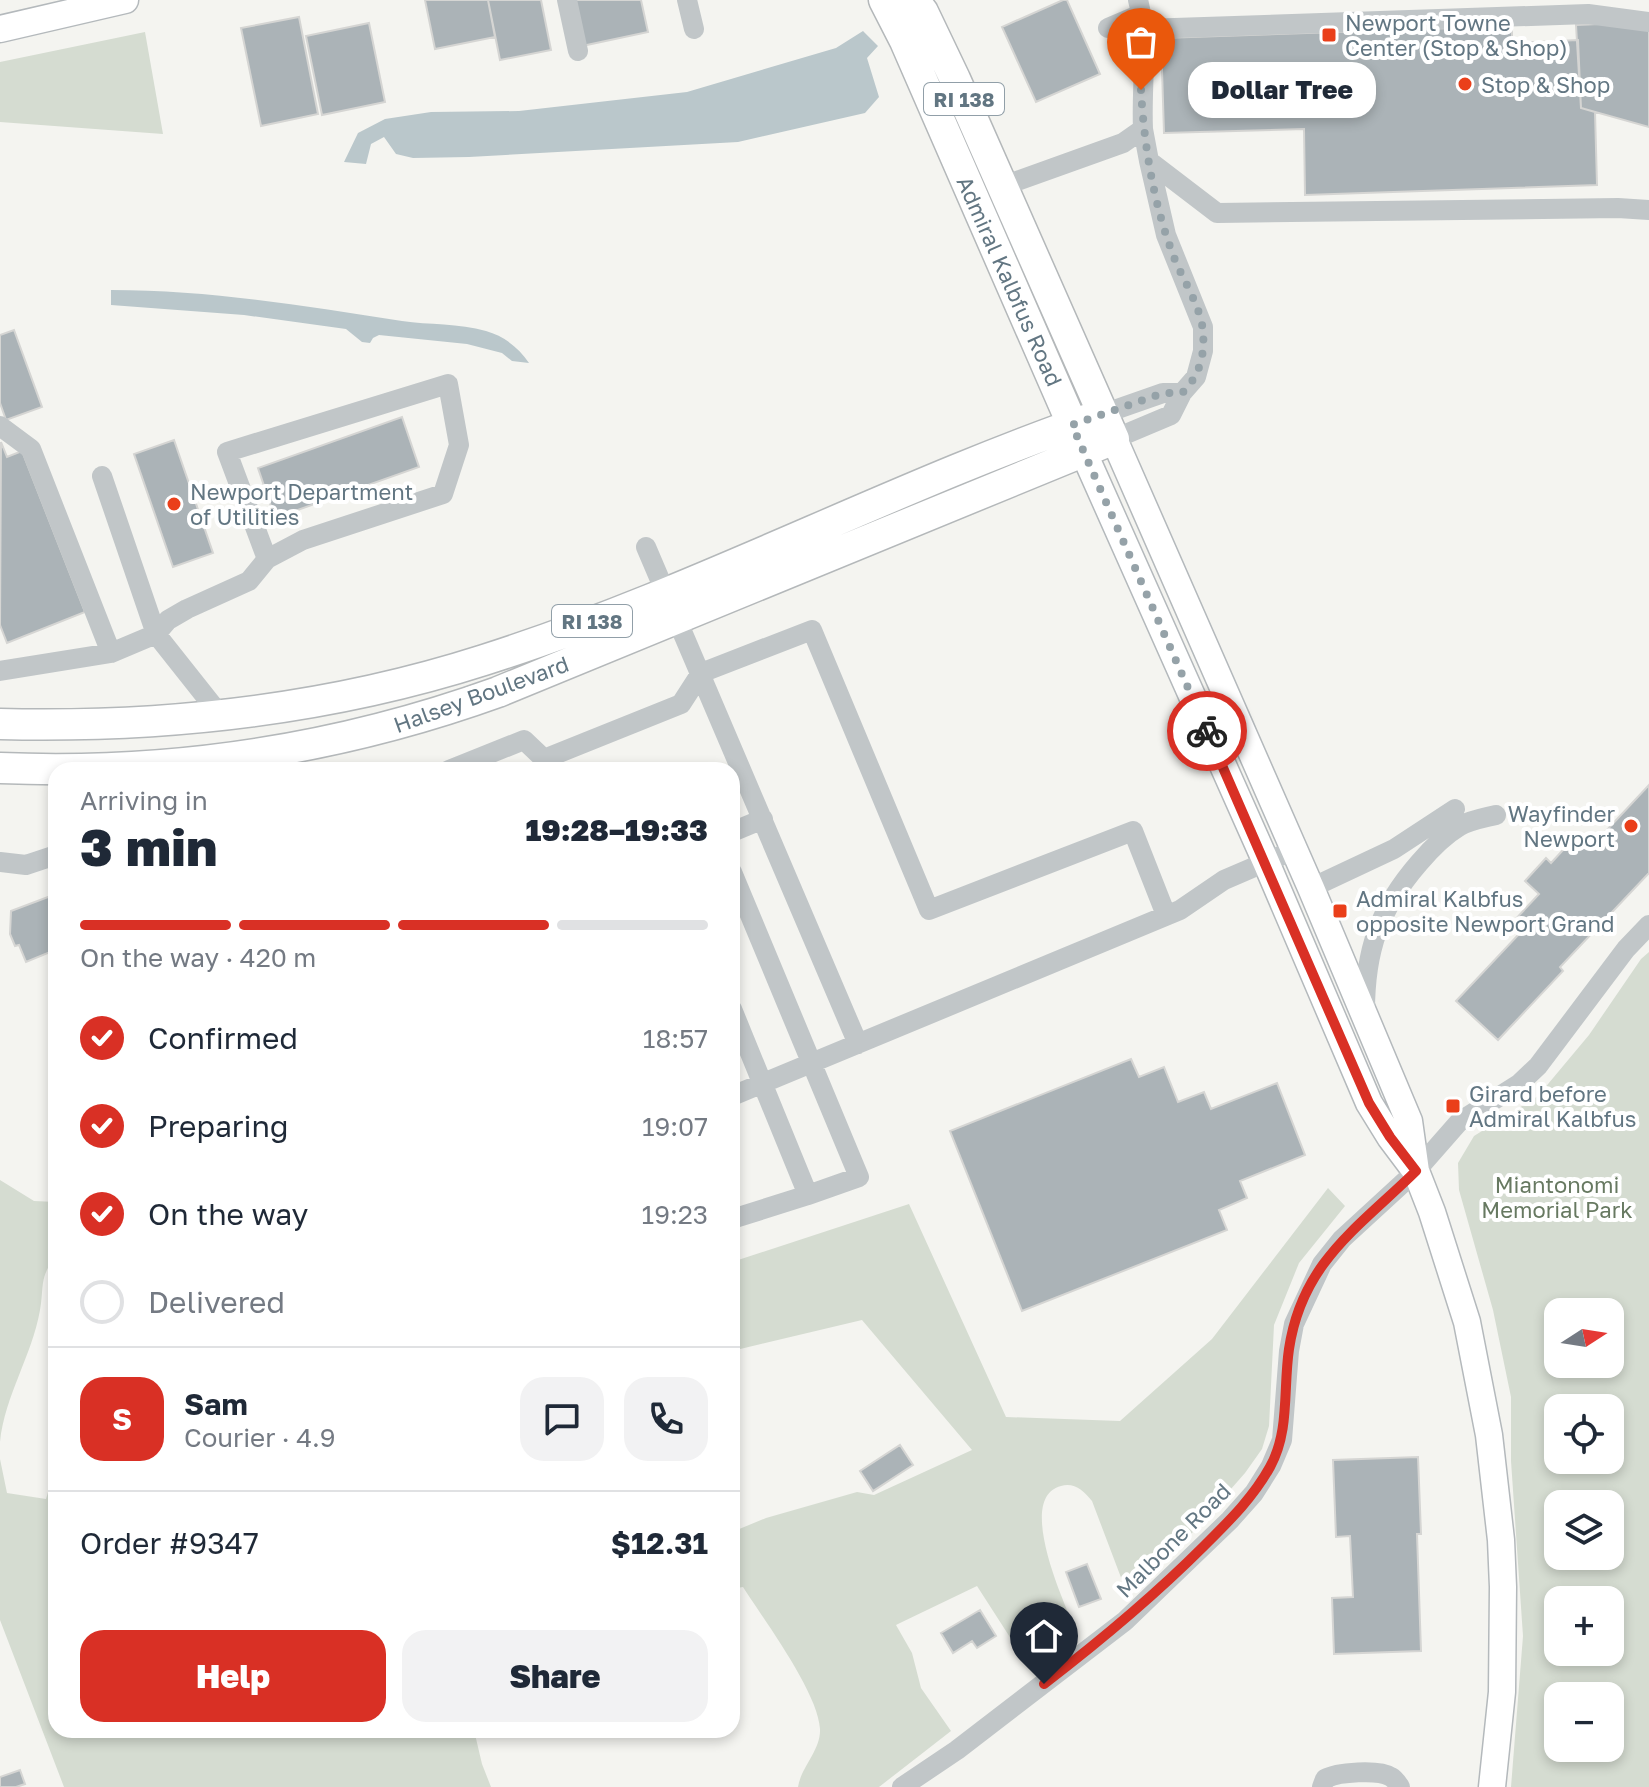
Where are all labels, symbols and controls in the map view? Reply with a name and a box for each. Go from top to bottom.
pin [1107,8,1175,90]
place label: Newport Towne Center (Stop & Shop) [1345,9,1568,61]
icon: bag [1119,20,1163,64]
marker: Newport Towne Center (Stop & Shop) [1320,26,1338,44]
callout: Dollar Tree [1189,62,1377,118]
place label: Stop & Shop [1481,71,1610,98]
text: Dollar Tree [1211,74,1353,105]
marker: Stop & Shop [1456,75,1474,93]
road number: RI 138 [924,83,1004,115]
street label: Admiral Kalbfus Road [952,172,1068,390]
place label: Newport Department of Utilities [190,478,413,530]
marker: Newport Department of Utilities [165,495,183,513]
road number: RI 138 [552,605,632,637]
street label: Halsey Boulevard [390,650,572,738]
courier [1167,691,1247,771]
icon: bike [1185,709,1229,753]
text: Arriving in [80,785,208,816]
place label: Wayfinder Newport [1508,800,1615,852]
text: 19:28–19:33 [525,812,708,848]
text: 3 min [80,815,217,877]
marker: Wayfinder Newport [1622,817,1640,835]
place label: Admiral Kalbfus opposite Newport Grand [1356,885,1615,937]
marker: Admiral Kalbfus opposite Newport Grand [1331,902,1349,920]
text: On the way · 420 m [80,942,316,973]
icon: check [80,1016,124,1060]
text: Confirmed [148,1020,298,1056]
text: 18:57 [643,1023,708,1054]
place label: Girard before Admiral Kalbfus [1469,1080,1637,1132]
marker: Girard before Admiral Kalbfus [1444,1097,1462,1115]
icon: check [80,1104,124,1148]
text: Preparing [148,1108,289,1144]
text: 19:07 [642,1111,708,1142]
park label: Miantonomi Memorial Park [1481,1171,1633,1223]
icon: check [80,1192,124,1236]
text: On the way [148,1196,308,1232]
text: 19:23 [642,1199,708,1230]
text: Delivered [148,1284,285,1320]
north arrow [1544,1298,1624,1378]
map controls [1544,1298,1624,1762]
button: chat [520,1377,604,1461]
button: phone [624,1377,708,1461]
text: Sam [184,1386,248,1422]
button: locate [1544,1394,1624,1474]
text: S [112,1401,132,1437]
text: Courier · 4.9 [184,1422,336,1453]
street label: Malbone Road [1110,1477,1236,1603]
button: layers [1544,1490,1624,1570]
text: Order #9347 [80,1525,259,1561]
text: $12.31 [611,1525,708,1561]
button: + [1544,1586,1624,1666]
pin [1010,1602,1078,1684]
icon: home [1022,1614,1066,1658]
button: Help [80,1630,386,1722]
button: Share [402,1630,708,1722]
button: − [1544,1682,1624,1762]

